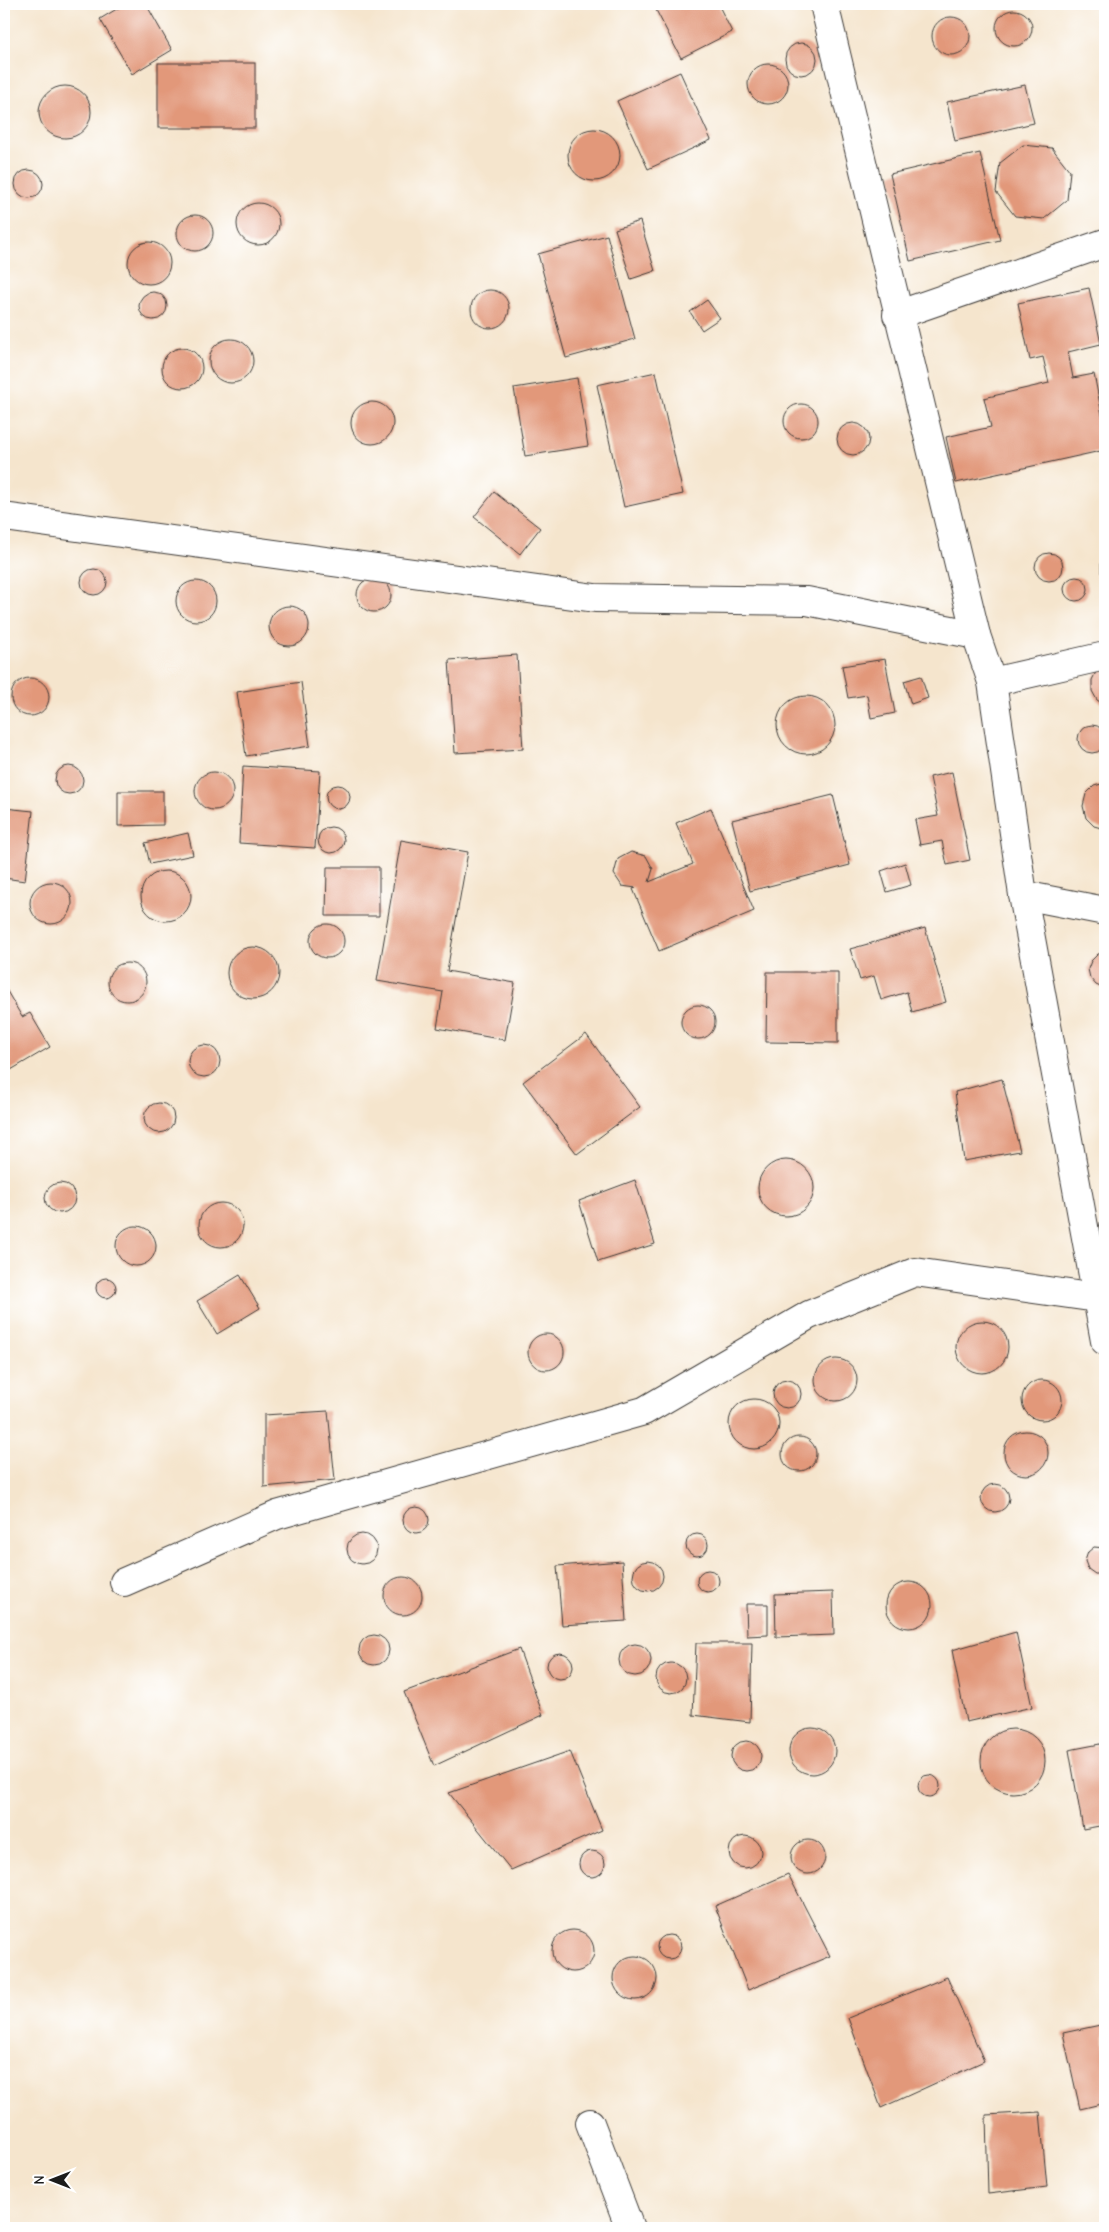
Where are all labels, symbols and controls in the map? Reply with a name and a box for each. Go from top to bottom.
north arrow [28,2154,78,2204]
text: N [31,2175,48,2185]

